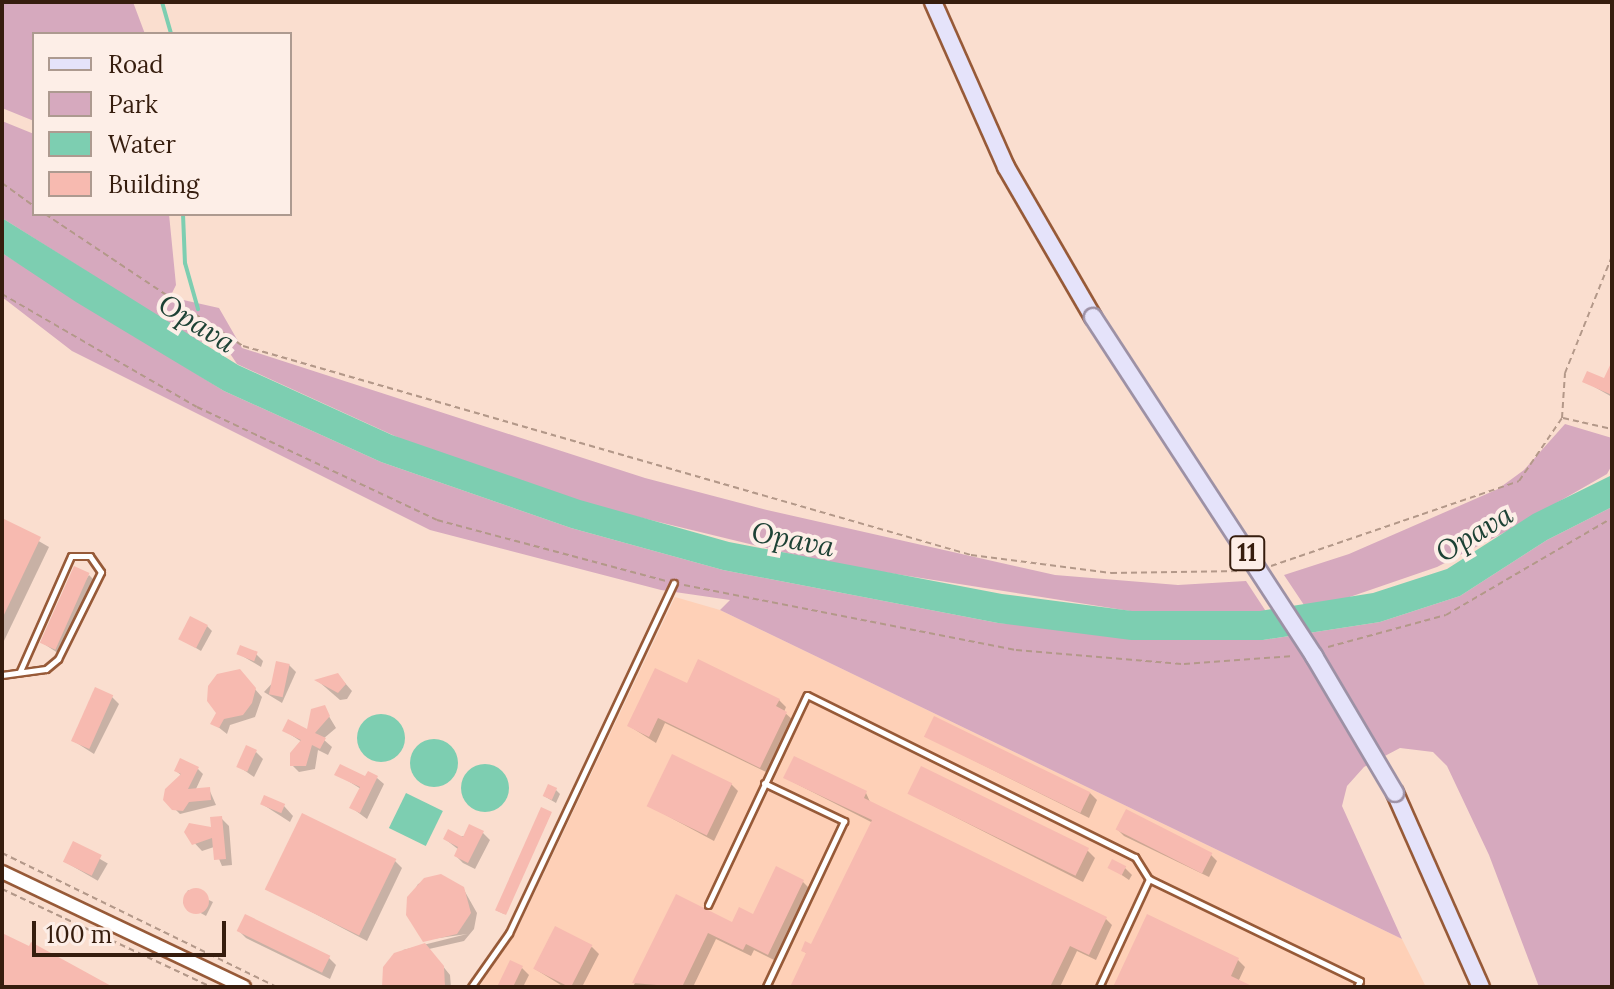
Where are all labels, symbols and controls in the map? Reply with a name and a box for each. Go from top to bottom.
legend [32,32,292,216]
text: Road [108,49,164,80]
text: Park [108,89,158,120]
text: Water [108,129,176,160]
text: Building [108,169,199,200]
water label: Opava [153,287,241,359]
water label: Opava [1430,497,1518,569]
water label: Opava [749,515,837,563]
road number: 11 [1229,533,1265,573]
scale bar [36,905,230,955]
text: 100 m [46,919,112,950]

